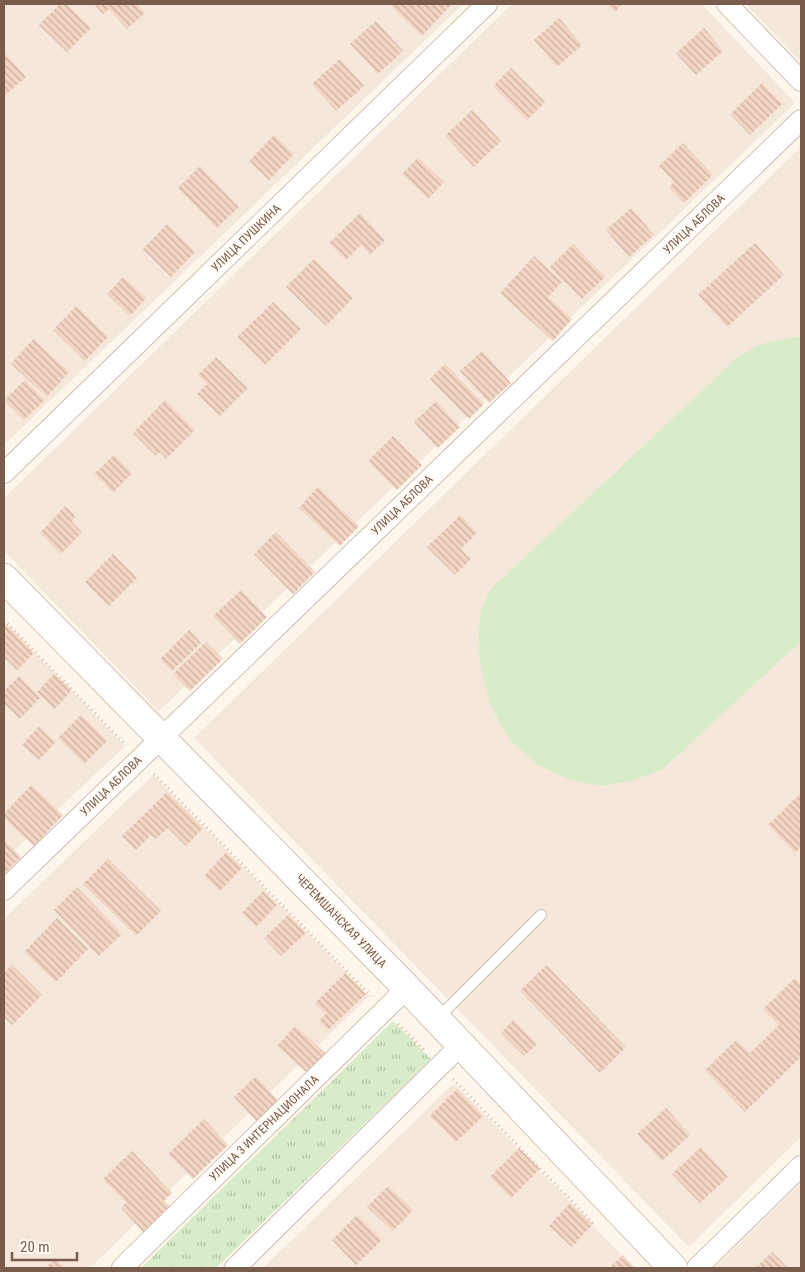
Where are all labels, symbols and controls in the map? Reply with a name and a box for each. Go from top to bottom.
street label: УЛИЦА АБЛОВА [660,191,728,257]
street label: УЛИЦА ПУШКИНА [208,201,284,275]
street label: УЛИЦА АБЛОВА [368,472,436,538]
street label: УЛИЦА АБЛОВА [77,753,145,819]
street label: ЧЕРЕМШАНСКАЯ УЛИЦА [293,871,389,971]
street label: УЛИЦА 3 ИНТЕРНАЦИОНАЛА [206,1072,322,1184]
scale bar [12,1230,78,1262]
text: 20 m [20,1238,50,1256]

